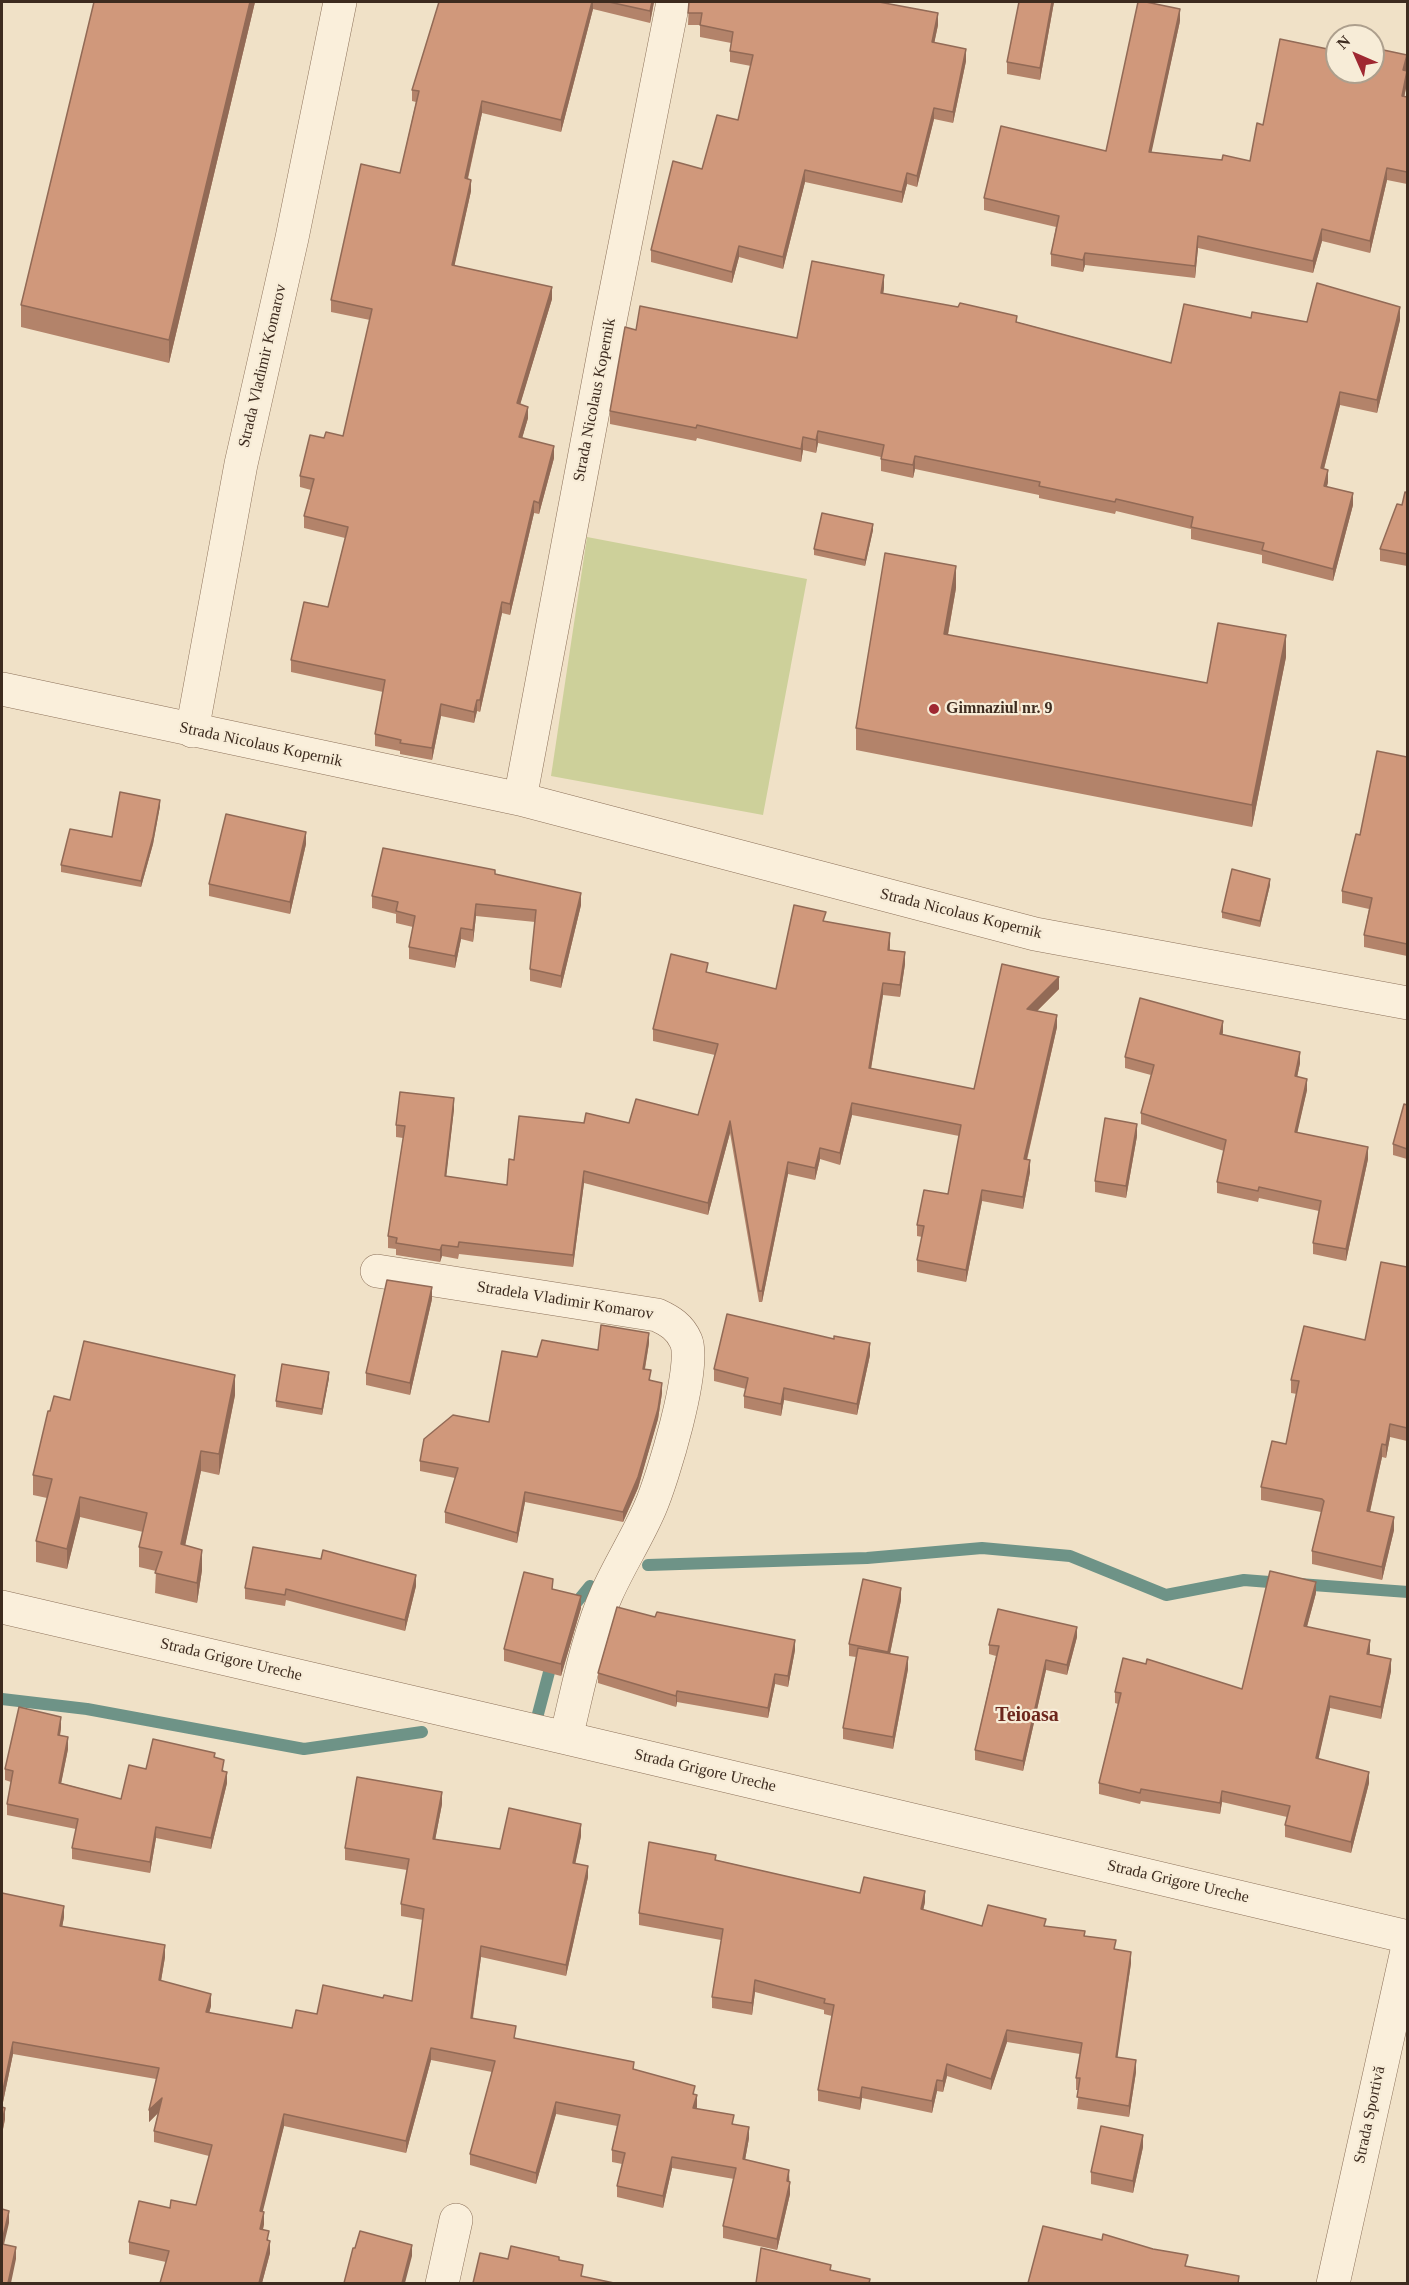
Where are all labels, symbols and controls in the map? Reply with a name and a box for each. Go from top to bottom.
north arrow [1325,24,1385,84]
text: N [1333,32,1353,52]
street label: Strada Vladimir Komarov [235,282,291,450]
street label: Strada Nicolaus Kopernik [570,317,620,483]
place label: Gimnaziul nr. 9 [946,699,1053,719]
marker: Gimnaziul nr. 9 [927,702,941,716]
street label: Strada Nicolaus Kopernik [178,718,344,772]
street label: Strada Nicolaus Kopernik [878,885,1044,943]
street label: Stradela Vladimir Komarov [475,1278,655,1324]
street label: Strada Grigore Ureche [158,1634,304,1686]
district label: Teioasa [995,1704,1059,1728]
street label: Strada Grigore Ureche [632,1745,778,1797]
street label: Strada Grigore Ureche [1105,1856,1251,1908]
street label: Strada Sportivă [1350,2065,1390,2165]

